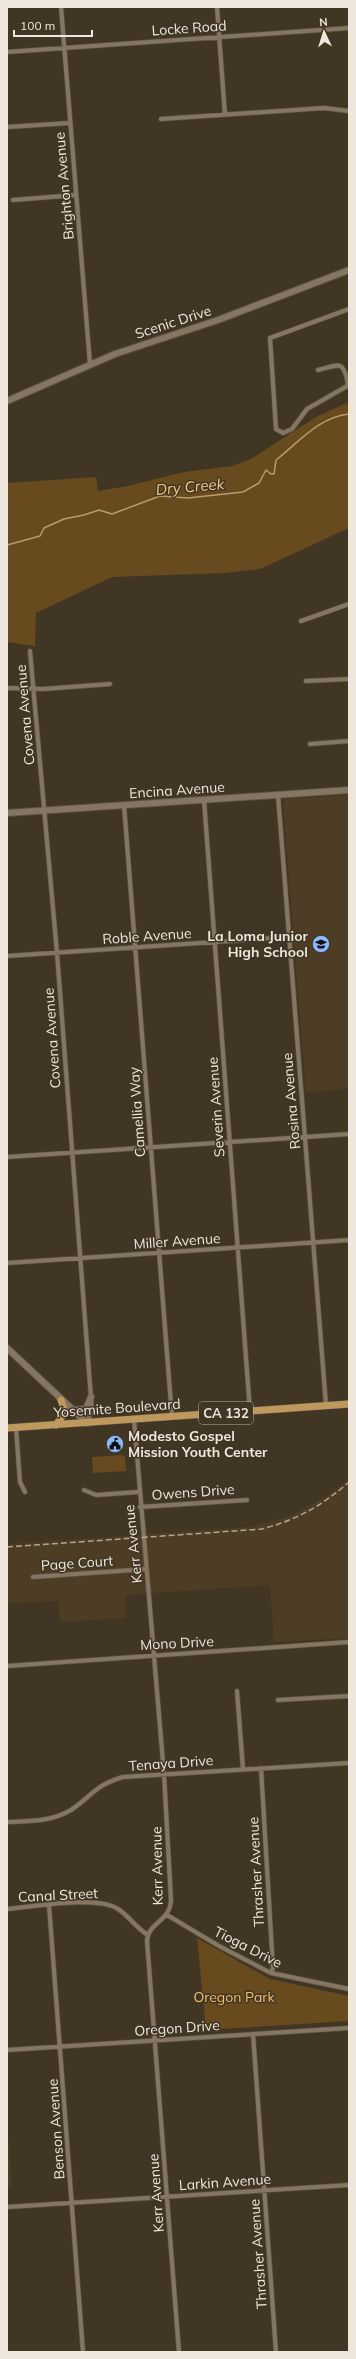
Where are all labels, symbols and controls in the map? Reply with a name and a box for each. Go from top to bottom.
scale bar [14,12,92,38]
north arrow [304,12,344,52]
text: N [319,15,328,29]
street label: Locke Road [151,16,227,40]
text: 100 m [20,18,55,33]
street label: Brighton Avenue [50,131,78,241]
street label: Scenic Drive [133,301,213,343]
water label: Dry Creek [155,474,226,499]
street label: Covena Avenue [12,664,38,766]
street label: Encina Avenue [129,778,225,802]
street label: Roble Avenue [102,924,192,948]
place label: La Loma Junior High School [207,927,308,961]
school or university icon: La Loma Junior High School [311,934,331,954]
street label: Covena Avenue [40,987,64,1089]
street label: Rosina Avenue [278,1052,304,1150]
street label: Severin Avenue [204,1056,228,1158]
street label: Camellia Way [125,1066,149,1158]
street label: Miller Avenue [133,1229,221,1253]
street label: Yosemite Boulevard [52,1395,181,1421]
road number: CA 132 [199,1402,253,1424]
place label: Modesto Gospel Mission Youth Center [128,1427,268,1461]
public building icon: Modesto Gospel Mission Youth Center [105,1434,125,1454]
street label: Owens Drive [151,1480,235,1504]
street label: Kerr Avenue [120,1504,146,1584]
street label: Page Court [40,1551,114,1575]
street label: Mono Drive [140,1632,214,1654]
street label: Tenaya Drive [128,1751,214,1775]
street label: Thrasher Avenue [244,1816,268,1928]
street label: Kerr Avenue [147,1826,167,1906]
street label: Canal Street [18,1884,99,1906]
street label: Tioga Drive [211,1922,285,1972]
park label: Oregon Park [193,1988,275,2006]
street label: Oregon Drive [134,2016,220,2040]
street label: Benson Avenue [44,2078,68,2180]
street label: Kerr Avenue [144,2153,168,2233]
street label: Larkin Avenue [178,2170,272,2194]
street label: Thrasher Avenue [245,2198,271,2310]

